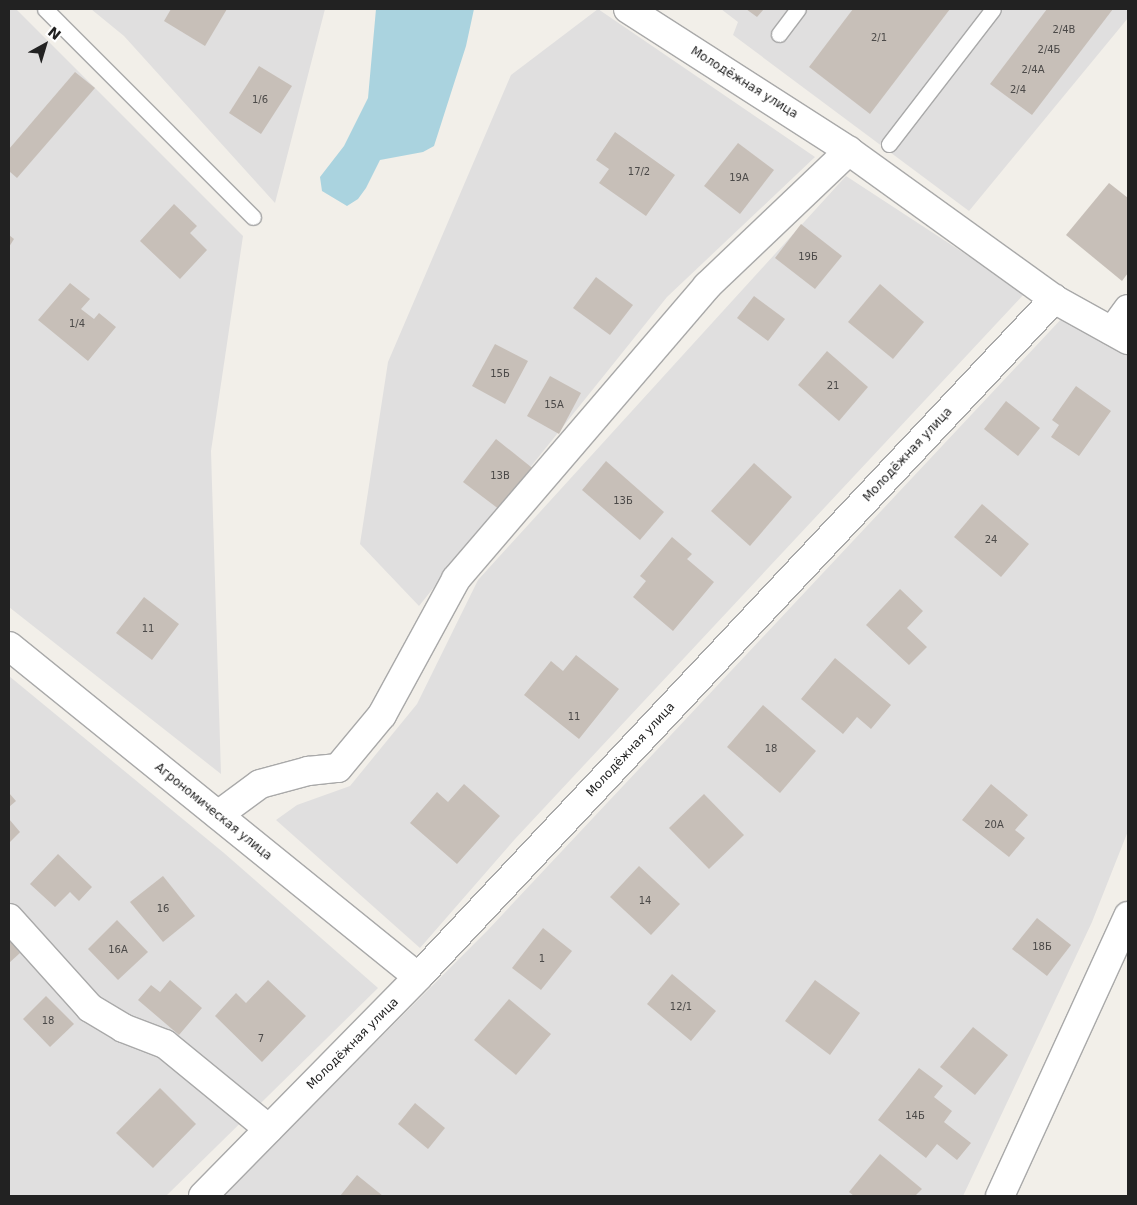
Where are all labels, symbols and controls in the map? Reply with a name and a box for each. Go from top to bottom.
north arrow [20,20,70,70]
text: N [45,23,64,43]
house number: 2/4В [1053,24,1075,36]
house number: 2/1 [871,32,887,44]
street label: Молодёжная улица [688,44,800,122]
house number: 2/4Б [1038,44,1060,56]
house number: 2/4А [1022,64,1044,76]
house number: 2/4 [1010,84,1026,96]
house number: 1/6 [252,94,268,106]
house number: 17/2 [628,166,650,178]
house number: 19А [729,172,749,184]
house number: 19Б [798,251,818,263]
house number: 1/4 [69,318,85,330]
house number: 15Б [490,368,510,380]
house number: 21 [827,380,839,392]
house number: 15А [544,399,564,411]
street label: Молодёжная улица [861,405,955,505]
house number: 13В [490,470,510,482]
house number: 13Б [613,495,633,507]
house number: 24 [985,534,997,546]
house number: 11 [142,623,154,635]
street label: Молодёжная улица [584,700,678,800]
house number: 11 [568,711,580,723]
house number: 18 [765,743,777,755]
street label: Агрономическая улица [152,760,274,864]
house number: 20А [984,819,1004,831]
house number: 14 [639,895,651,907]
house number: 16 [157,903,169,915]
house number: 18Б [1032,941,1052,953]
house number: 16А [108,944,128,956]
house number: 1 [539,953,545,965]
street label: Молодёжная улица [304,995,402,1093]
house number: 12/1 [670,1001,692,1013]
house number: 18 [42,1015,54,1027]
house number: 7 [258,1033,264,1045]
house number: 14Б [905,1110,925,1122]

